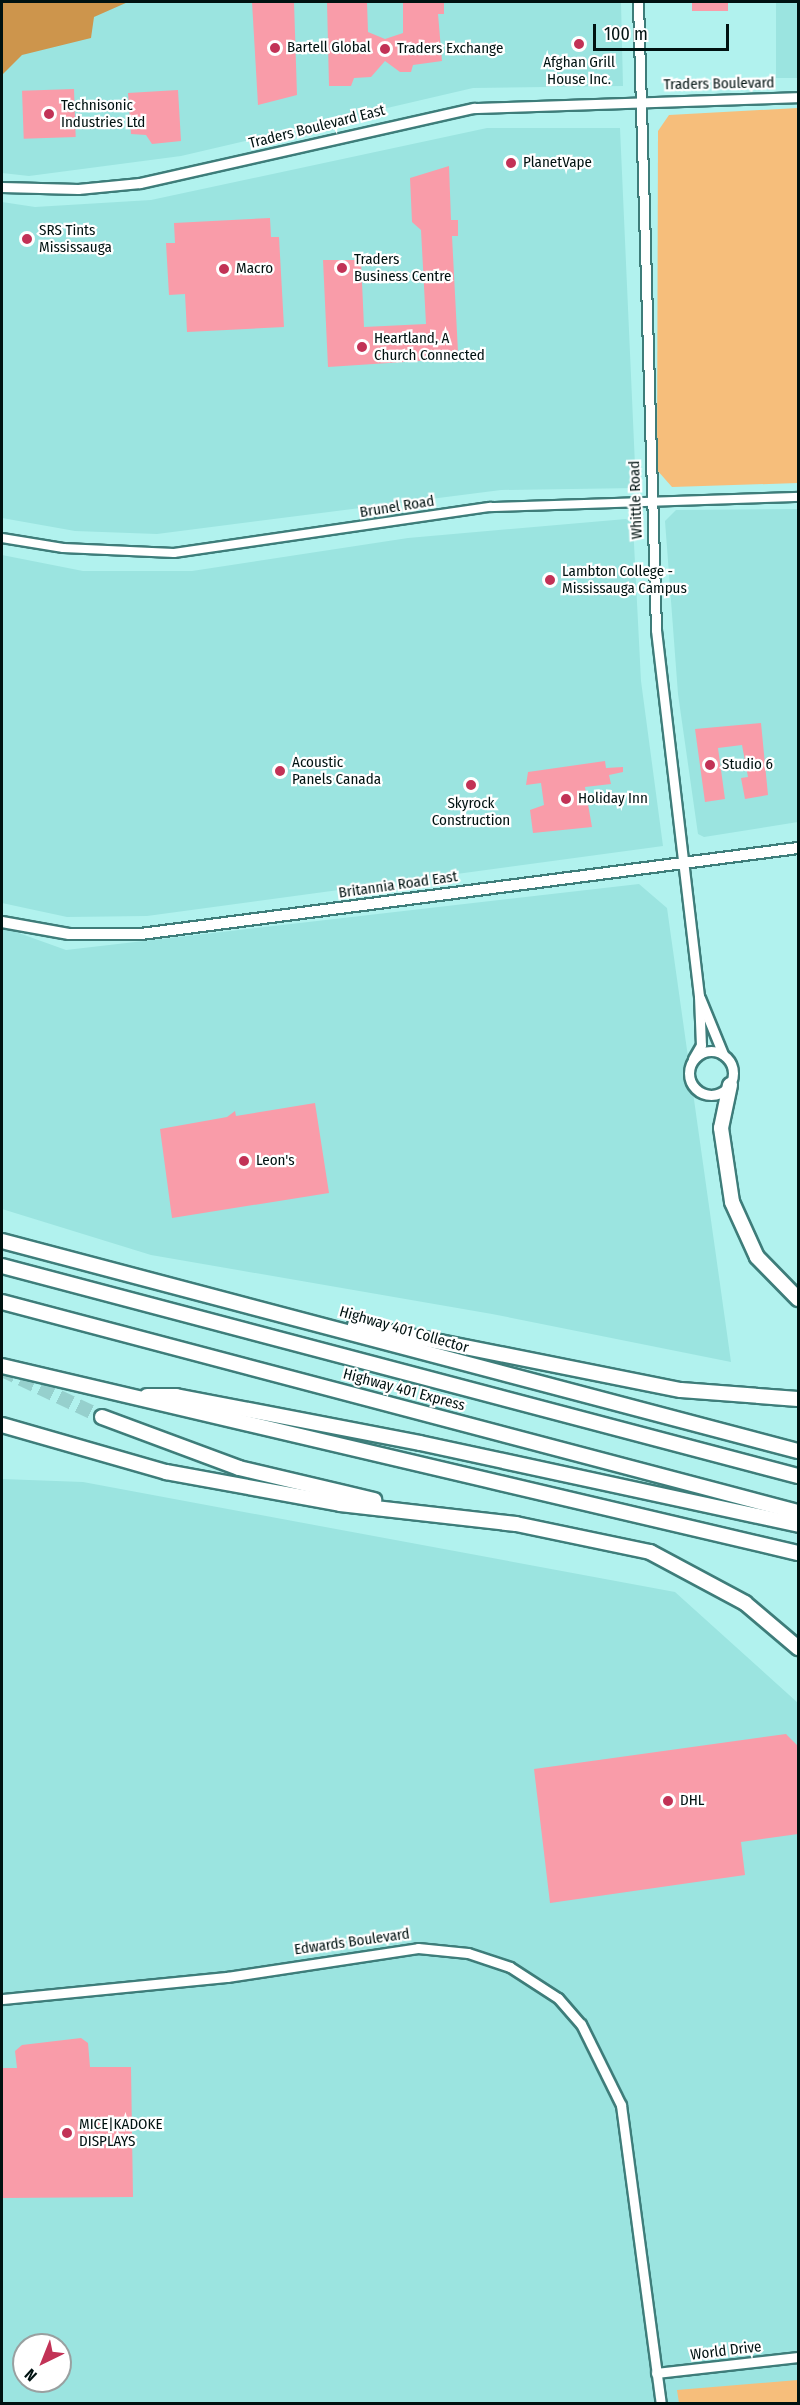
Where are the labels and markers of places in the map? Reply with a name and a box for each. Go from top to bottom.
marker: Afghan Grill House Inc. [572,37,586,51]
place label: Bartell Global [287,39,371,57]
place label: Traders Exchange [397,40,503,58]
marker: Bartell Global [268,41,282,55]
marker: Traders Exchange [378,42,392,56]
place label: Afghan Grill House Inc. [543,53,615,88]
place label: Technisonic Industries Ltd [61,96,145,131]
marker: Technisonic Industries Ltd [42,107,56,121]
place label: PlanetVape [523,154,592,172]
marker: PlanetVape [504,156,518,170]
place label: SRS Tints Mississauga [39,221,112,256]
marker: SRS Tints Mississauga [20,232,34,246]
place label: Traders Business Centre [354,250,451,285]
place label: Macro [236,260,273,278]
marker: Traders Business Centre [335,261,349,275]
marker: Macro [217,262,231,276]
place label: Heartland, A Church Connected [374,329,485,364]
marker: Heartland, A Church Connected [355,340,369,354]
place label: Lambton College - Mississauga Campus [562,562,687,597]
marker: Lambton College - Mississauga Campus [543,573,557,587]
place label: Acoustic Panels Canada [292,753,381,788]
place label: Studio 6 [722,756,773,774]
marker: Studio 6 [703,758,717,772]
marker: Acoustic Panels Canada [273,764,287,778]
marker: Skyrock Construction [464,778,478,792]
place label: Holiday Inn [578,790,648,808]
marker: Holiday Inn [559,792,573,806]
place label: Skyrock Construction [432,794,510,829]
place label: Leon's [256,1152,295,1170]
marker: Leon's [237,1154,251,1168]
place label: DHL [680,1792,704,1810]
marker: DHL [661,1794,675,1808]
place label: MICE|KADOKE DISPLAYS [79,2115,163,2150]
marker: MICE|KADOKE DISPLAYS [60,2126,74,2140]

